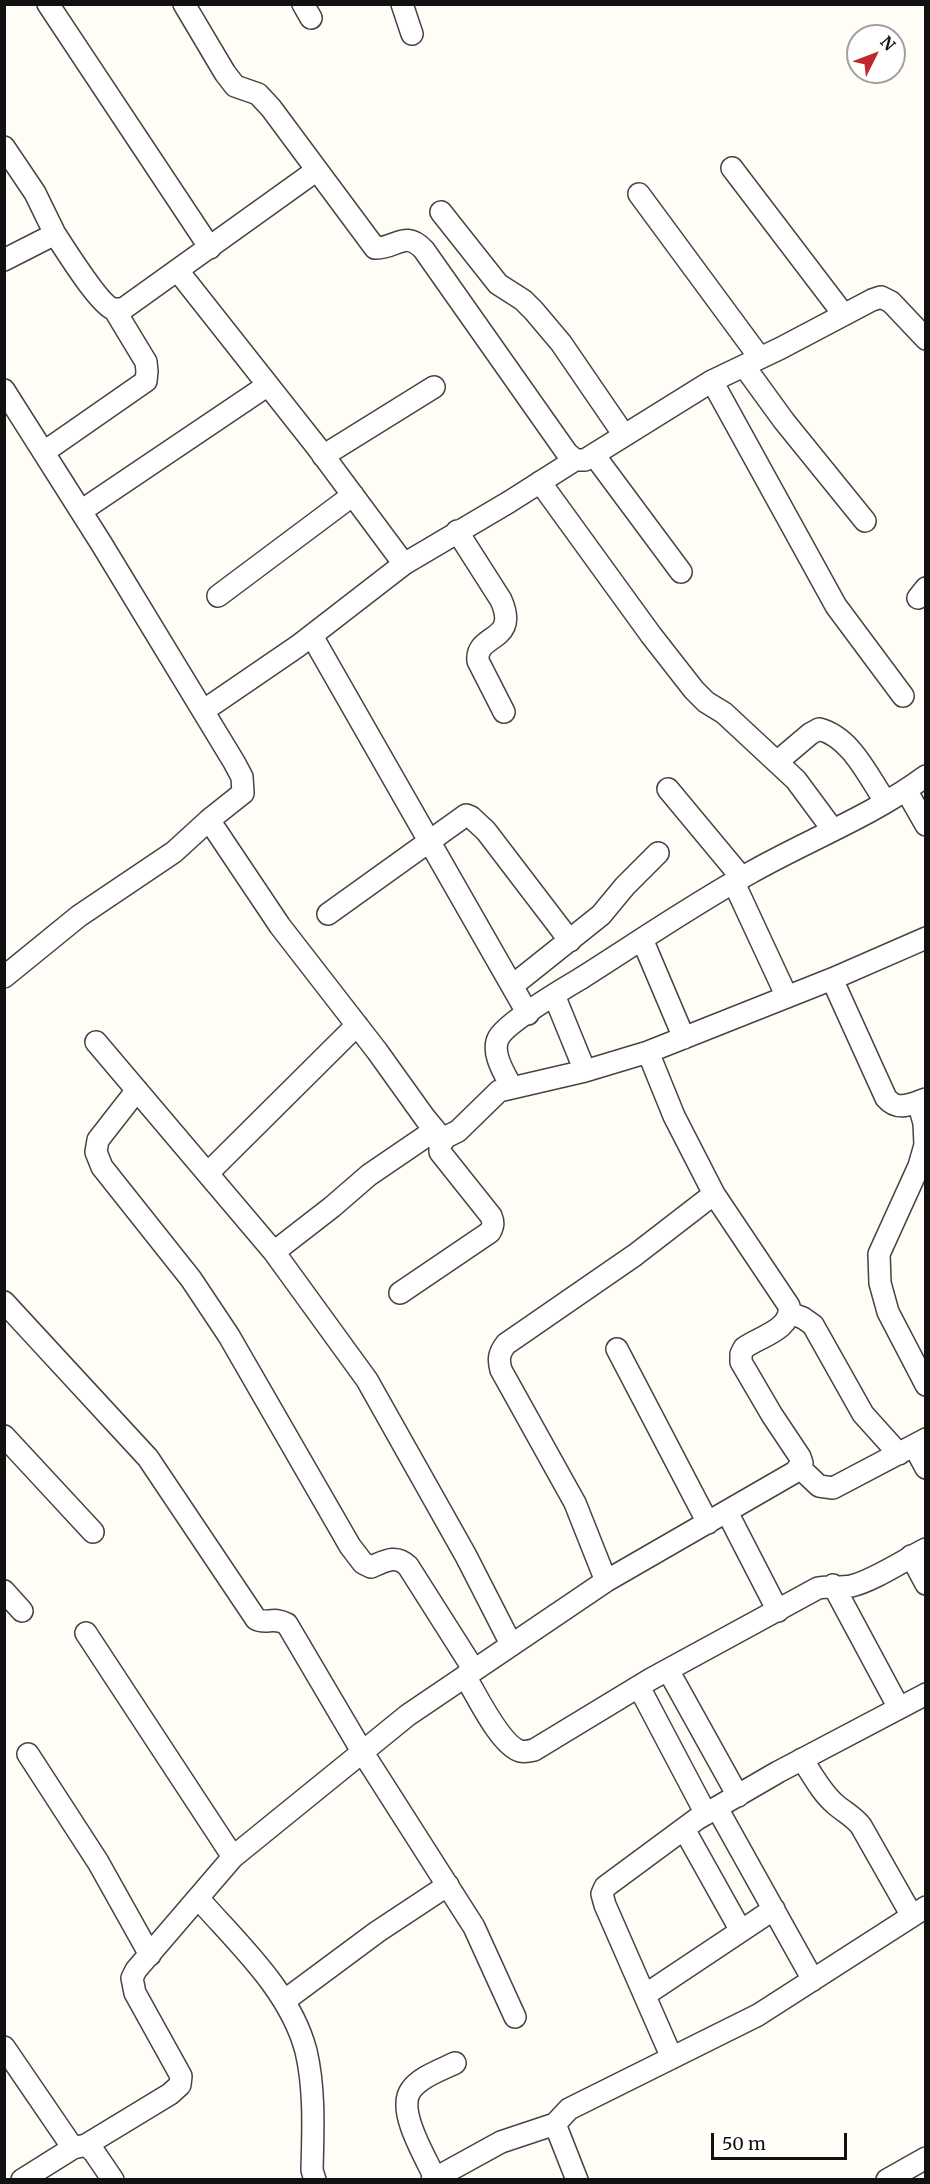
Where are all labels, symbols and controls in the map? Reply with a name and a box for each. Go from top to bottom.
north arrow [846,24,906,84]
text: N [876,32,900,55]
scale bar [714,2121,850,2159]
text: 50 m [722,2132,766,2155]

